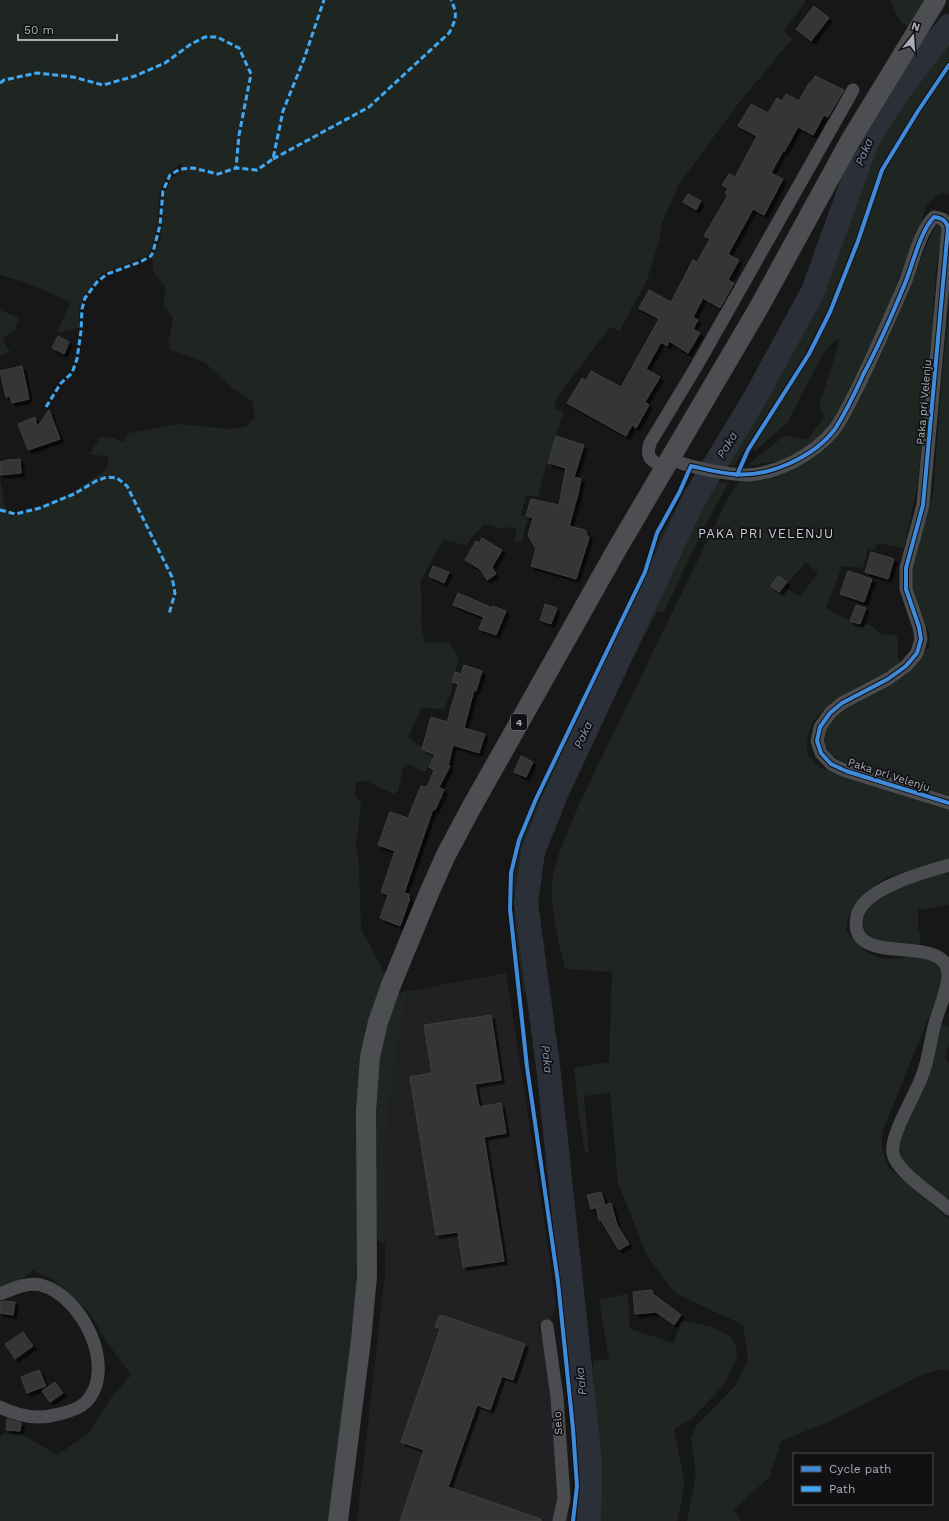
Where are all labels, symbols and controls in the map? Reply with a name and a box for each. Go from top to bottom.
scale bar [18,16,117,42]
north arrow [893,16,933,56]
text: N [910,20,922,34]
text: 50 m [24,23,54,37]
water label: Paka [852,136,876,168]
street label: Paka pri Velenju [914,359,934,445]
water label: Paka [714,429,741,461]
district label: PAKA PRI VELENJU [698,526,834,541]
road number: 4 [511,714,527,730]
water label: Paka [571,719,596,751]
street label: Paka pri Velenju [846,756,932,794]
water label: Paka [538,1044,556,1074]
water label: Paka [572,1366,589,1396]
street label: Selo [551,1411,565,1435]
legend [793,1453,933,1505]
text: Cycle path [829,1462,891,1476]
text: Path [829,1482,855,1496]

